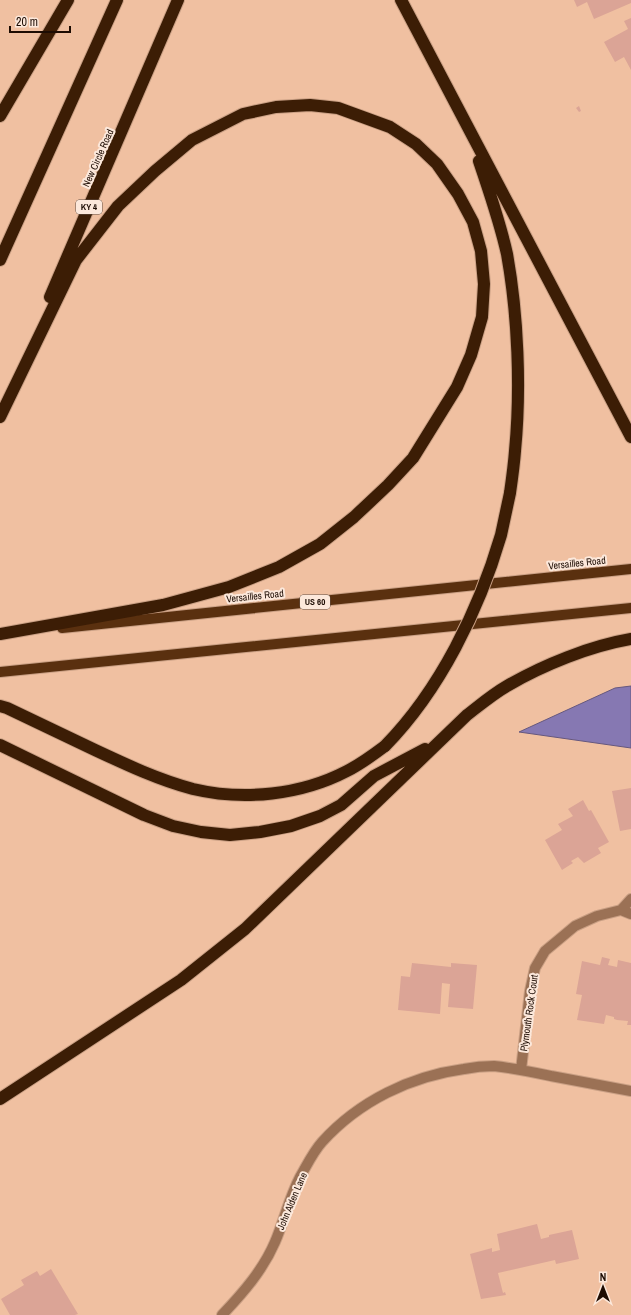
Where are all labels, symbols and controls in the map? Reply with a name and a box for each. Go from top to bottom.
scale bar [10,8,70,34]
text: 20 m [16,14,38,30]
street label: New Circle Road [79,127,117,189]
road number: KY 4 [76,200,102,214]
street label: Versailles Road [548,554,606,572]
street label: Versailles Road [226,587,284,605]
road number: US 60 [300,595,330,609]
street label: Plymouth Rock Court [517,973,541,1052]
street label: John Alden Lane [274,1170,310,1232]
north arrow [583,1267,623,1307]
text: N [600,1270,606,1284]

